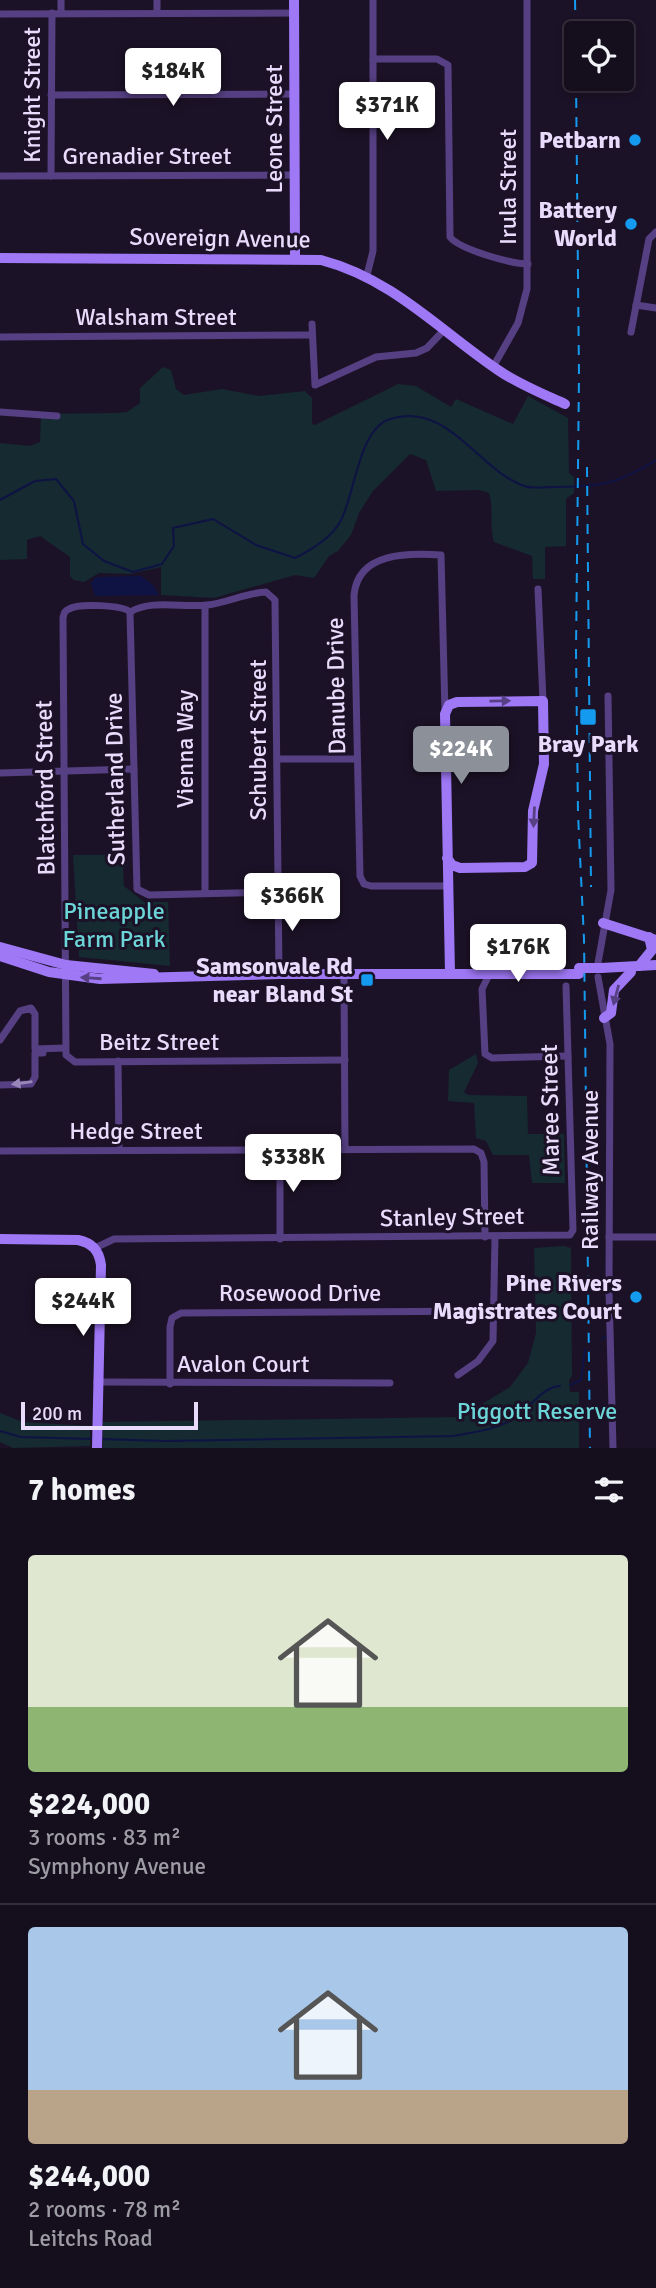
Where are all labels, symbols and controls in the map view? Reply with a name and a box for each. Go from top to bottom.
map controls [564,21,634,91]
button: locate [564,21,634,91]
street label: Knight Street [17,27,47,163]
pin: $184K [124,48,222,108]
text: $184K [141,56,205,85]
street label: Leone Street [259,64,289,194]
pin: $371K [338,82,436,142]
text: $371K [355,90,419,119]
place label: Petbarn [539,125,621,155]
street label: Irula Street [493,129,523,245]
marker: Petbarn [627,132,643,148]
street label: Grenadier Street [63,141,231,171]
place label: Battery World [538,195,617,253]
marker: Battery World [623,216,639,232]
street label: Sovereign Avenue [129,221,311,255]
street label: Walsham Street [75,302,237,332]
street label: Danube Drive [320,617,352,755]
street label: Schubert Street [243,659,273,821]
street label: Vienna Way [170,690,200,808]
street label: Sutherland Drive [98,692,132,866]
one-way arrow [489,695,511,707]
street label: Blatchford Street [28,700,62,876]
marker: Bray Park [578,707,598,727]
pin: $224K [412,726,510,786]
place label: Bray Park [537,729,639,759]
text: $224K [429,734,493,763]
one-way arrow [528,806,539,828]
pin: $366K [243,874,341,933]
text: $366K [260,881,324,910]
park label: Pineapple Farm Park [62,896,166,954]
pin: $176K [469,925,567,984]
text: $176K [486,932,550,961]
place label: Samsonvale Rd near Bland St [196,951,353,1009]
marker: Samsonvale Rd near Bland St [359,972,375,988]
one-way arrow [80,973,102,984]
one-way arrow [610,984,621,1006]
street label: Beitz Street [99,1027,219,1057]
street label: Maree Street [534,1044,566,1176]
one-way arrow [11,1078,33,1089]
street label: Railway Avenue [575,1090,605,1250]
street label: Hedge Street [69,1116,203,1146]
pin: $338K [244,1134,342,1194]
text: $338K [261,1142,325,1171]
street label: Stanley Street [379,1201,525,1233]
place label: Pine Rivers Magistrates Court [432,1268,622,1326]
pin: $244K [34,1278,132,1338]
street label: Rosewood Drive [219,1278,381,1308]
text: $244K [51,1286,115,1315]
marker: Pine Rivers Magistrates Court [628,1289,644,1305]
street label: Avalon Court [177,1349,309,1379]
park label: Piggott Reserve [457,1396,617,1426]
scale bar [21,1399,198,1431]
text: 200 m [32,1402,82,1426]
icon: filters [590,1471,628,1509]
text: 7 homes [28,1472,135,1509]
icon: home [265,1600,391,1726]
text: $224,000 [28,1786,150,1823]
text: 3 rooms · 83 m² [28,1823,181,1852]
text: Symphony Avenue [28,1852,206,1881]
icon: home [265,1972,391,2098]
text: $244,000 [28,2158,150,2195]
text: 2 rooms · 78 m² [28,2195,181,2224]
text: Leitchs Road [28,2224,153,2253]

